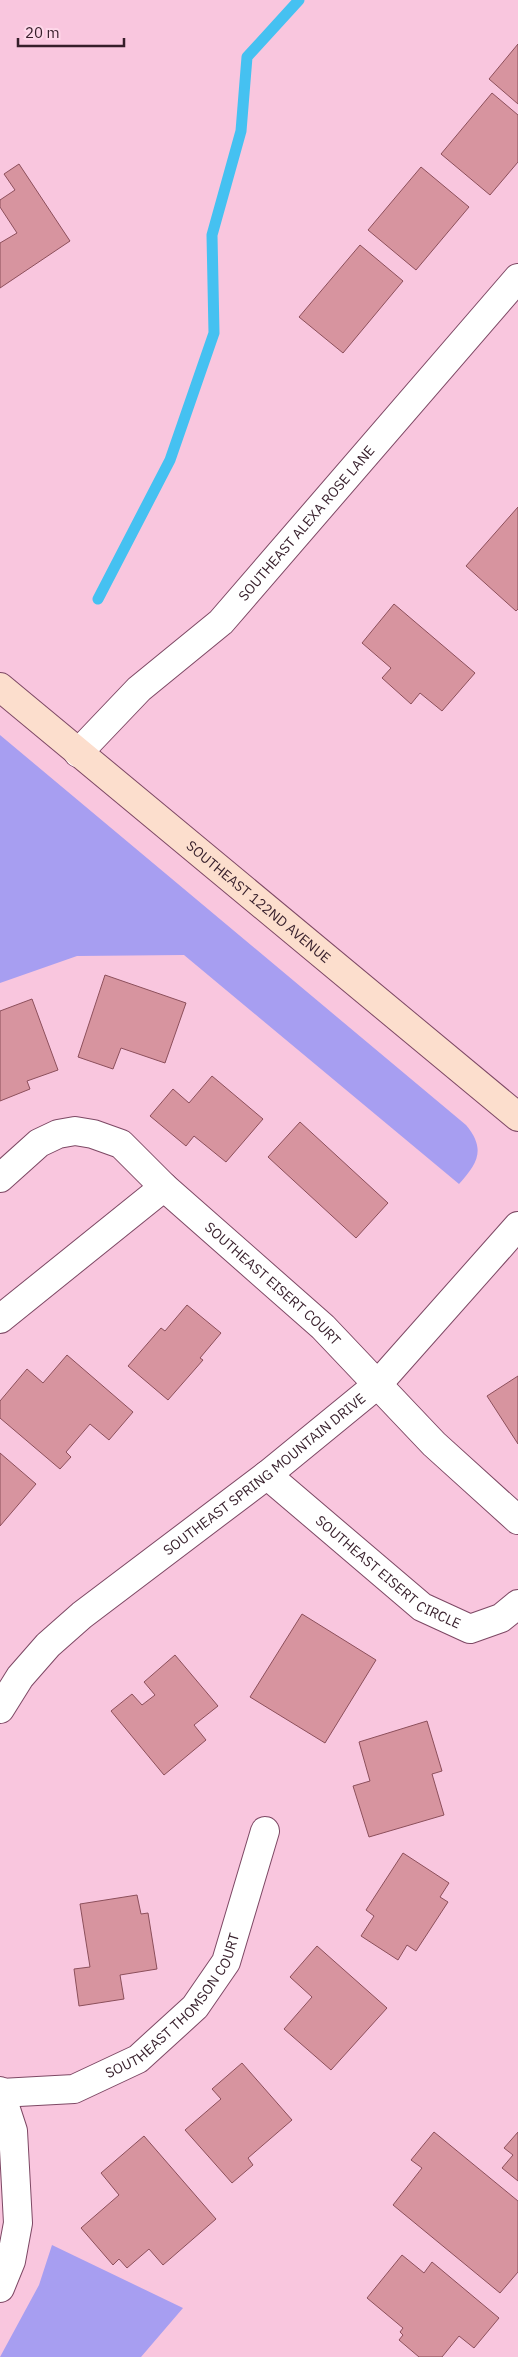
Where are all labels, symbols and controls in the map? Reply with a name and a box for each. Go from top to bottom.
scale bar [18,15,124,47]
text: 20 m [25,23,60,42]
street label: SOUTHEAST ALEXA ROSE LANE [234,442,378,605]
street label: SOUTHEAST 122ND AVENUE [183,836,334,967]
street label: SOUTHEAST EISERT COURT [201,1218,345,1349]
street label: SOUTHEAST SPRING MOUNTAIN DRIVE [160,1389,369,1559]
street label: SOUTHEAST EISERT CIRCLE [312,1511,464,1633]
street label: SOUTHEAST THOMSON COURT [102,1931,243,2082]

